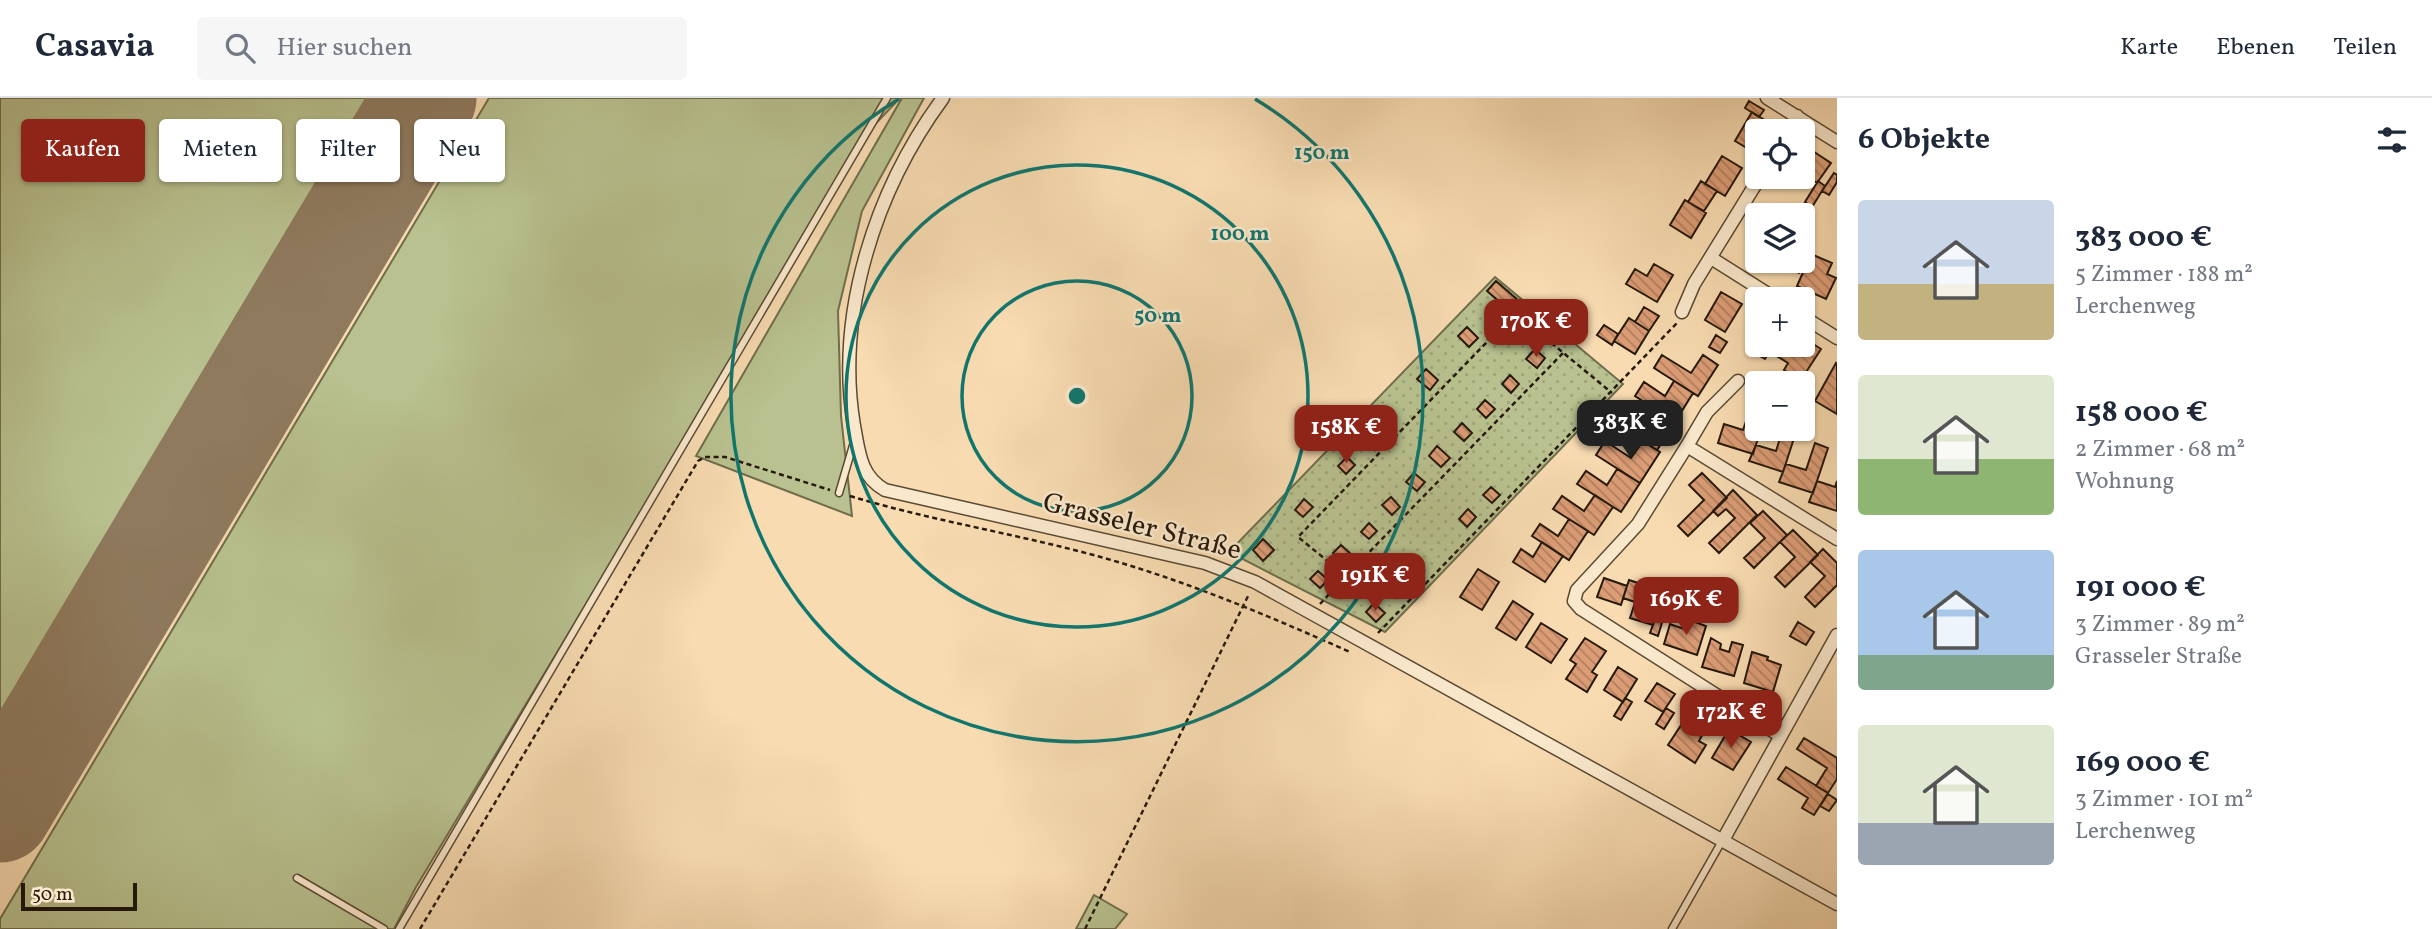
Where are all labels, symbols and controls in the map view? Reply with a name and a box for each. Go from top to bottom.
search box [197,17,687,80]
text: Casavia [35,25,155,71]
icon: search [221,29,259,67]
text: Hier suchen [277,30,413,66]
text: Karte [2120,31,2178,65]
text: Ebenen [2216,31,2295,65]
text: Teilen [2333,31,2397,65]
chip: Kaufen [21,119,145,182]
chip: Mieten [159,119,282,182]
chip: Filter [296,119,400,182]
chip: Neu [414,119,505,182]
map controls [1745,119,1815,441]
button: locate [1745,119,1815,189]
text: 6 Objekte [1858,119,1990,161]
icon: filters [2373,121,2411,159]
text: 150 m [1294,139,1350,168]
button: layers [1745,203,1815,273]
text: 383 000 € [2075,217,2212,259]
text: 100 m [1210,220,1270,249]
icon: home [1914,228,1998,312]
text: 5 Zimmer · 188 m² [2075,259,2253,291]
button: + [1745,287,1815,357]
text: Lerchenweg [2075,291,2196,323]
pin: 170K € [1479,300,1593,359]
text: 50 m [1134,302,1182,331]
text: 170K € [1500,306,1572,338]
button: − [1745,371,1815,441]
centre of rings [1065,384,1089,408]
text: 158 000 € [2075,392,2208,434]
pin: 383K € [1573,400,1687,460]
icon: home [1914,403,1998,487]
pin: 158K € [1289,406,1403,465]
text: 383K € [1593,407,1667,439]
text: 158K € [1310,412,1382,444]
text: 2 Zimmer · 68 m² [2075,434,2245,466]
text: Wohnung [2075,466,2174,498]
street label: Grasseler Straße [1039,483,1245,571]
pin: 191K € [1318,554,1432,613]
text: 191K € [1340,560,1410,592]
text: 191 000 € [2075,567,2206,609]
pin: 169K € [1629,578,1743,637]
icon: home [1914,578,1998,662]
text: 169K € [1650,584,1722,616]
text: 3 Zimmer · 89 m² [2075,609,2245,641]
text: Grasseler Straße [2075,641,2242,673]
pin: 172K € [1674,690,1788,750]
text: 172K € [1696,697,1766,729]
text: 169 000 € [2075,742,2210,784]
icon: home [1914,753,1998,837]
text: 3 Zimmer · 101 m² [2075,784,2253,816]
text: Lerchenweg [2075,816,2196,848]
scale bar [21,880,136,912]
text: 50 m [32,882,73,908]

